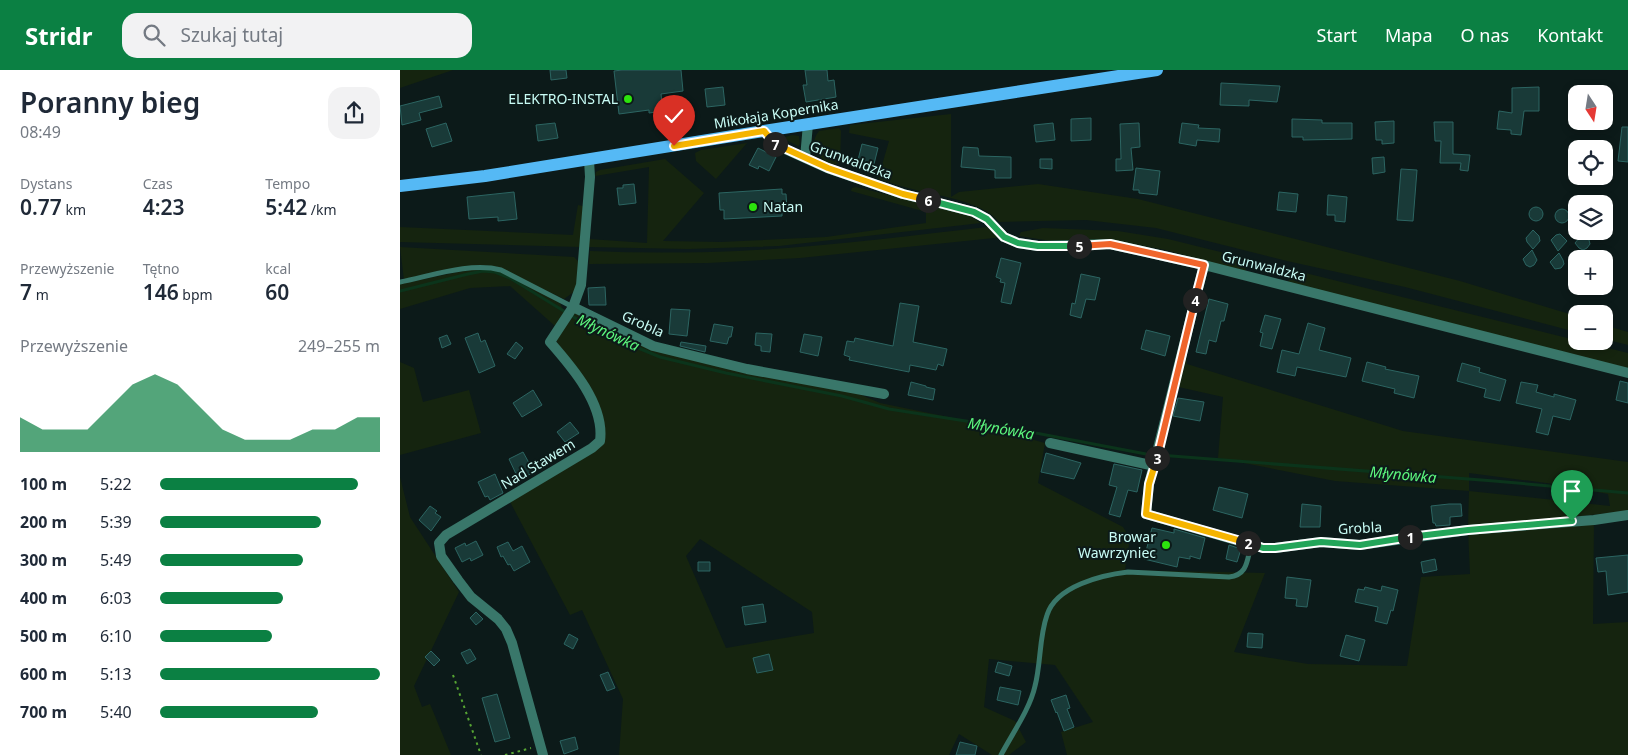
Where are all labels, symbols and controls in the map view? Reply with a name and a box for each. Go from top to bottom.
search box [122,13,472,58]
text: Stridr [25,19,92,52]
icon: search [140,21,168,49]
text: Szukaj tutaj [180,22,283,48]
text: Start [1317,23,1357,47]
text: Mapa [1385,23,1433,47]
text: O nas [1461,23,1509,47]
text: Kontakt [1537,23,1603,47]
text: Poranny bieg [20,83,200,121]
north arrow [1568,85,1612,130]
map controls [1568,85,1613,350]
button: share [328,87,380,139]
place label: ELEKTRO-INSTAL [508,89,618,108]
marker: ELEKTRO-INSTAL [622,93,634,105]
street label: Mikołaja Kopernika [712,94,840,133]
pin [653,95,695,146]
icon: check [660,102,688,130]
text: 08:49 [20,121,61,143]
pin: 7 [762,132,788,156]
text: 7 [771,135,780,154]
street label: Grunwaldzka [807,136,895,183]
button: locate [1568,140,1613,185]
text: Dystans [20,174,72,193]
text: Czas [143,174,173,193]
text: Tempo [265,174,310,193]
pin: 6 [916,188,940,212]
text: 6 [924,191,933,210]
text: 0.77 [20,193,62,221]
text: 4:23 [143,193,185,221]
text: 5:42 [265,193,307,221]
button: layers [1568,195,1613,240]
place label: Natan [763,197,803,216]
text: km [62,200,86,219]
text: /km [307,200,337,219]
marker: Natan [747,201,759,213]
pin: 5 [1066,234,1092,258]
text: 5 [1075,237,1084,256]
street label: Grunwaldzka [1220,246,1308,285]
button: + [1568,250,1613,295]
text: Przewyższenie [20,259,115,278]
text: Tętno [143,259,180,278]
text: kcal [265,259,291,278]
text: 7 [20,278,32,306]
text: 146 [143,278,179,306]
text: 60 [265,278,289,306]
text: m [32,285,49,304]
text: bpm [179,285,213,304]
pin: 4 [1182,288,1208,312]
text: 4 [1191,291,1200,310]
button: − [1568,305,1613,350]
street label: Grobla [619,306,667,341]
water label: Młynówka [574,309,643,356]
text: Przewyższenie [20,335,128,357]
text: 249–255 m [298,335,380,357]
water label: Młynówka [966,412,1036,444]
street label: Nad Stawem [497,434,578,493]
pin: 3 [1144,446,1170,470]
text: 3 [1153,449,1162,468]
water label: Młynówka [1369,461,1438,487]
pin [1551,470,1593,521]
text: 100 m [20,473,67,495]
text: 5:22 [100,473,132,495]
icon: arrive [1558,477,1586,505]
text: 200 m [20,511,67,533]
text: 5:39 [100,511,132,533]
street label: Grobla [1337,517,1383,538]
pin: 1 [1398,524,1422,550]
place label: Browar Wawrzyniec [1078,527,1156,562]
text: 1 [1406,528,1415,547]
pin: 2 [1236,530,1260,556]
text: 2 [1244,534,1253,553]
marker: Browar Wawrzyniec [1160,539,1172,551]
text: 300 m [20,549,67,571]
text: 5:49 [100,549,132,571]
text: 400 m [20,587,67,609]
text: 6:03 [100,587,132,609]
text: 500 m [20,625,67,647]
text: 6:10 [100,625,132,647]
text: 600 m [20,663,67,685]
text: 5:13 [100,663,132,685]
text: 700 m [20,701,67,723]
text: 5:40 [100,701,132,723]

